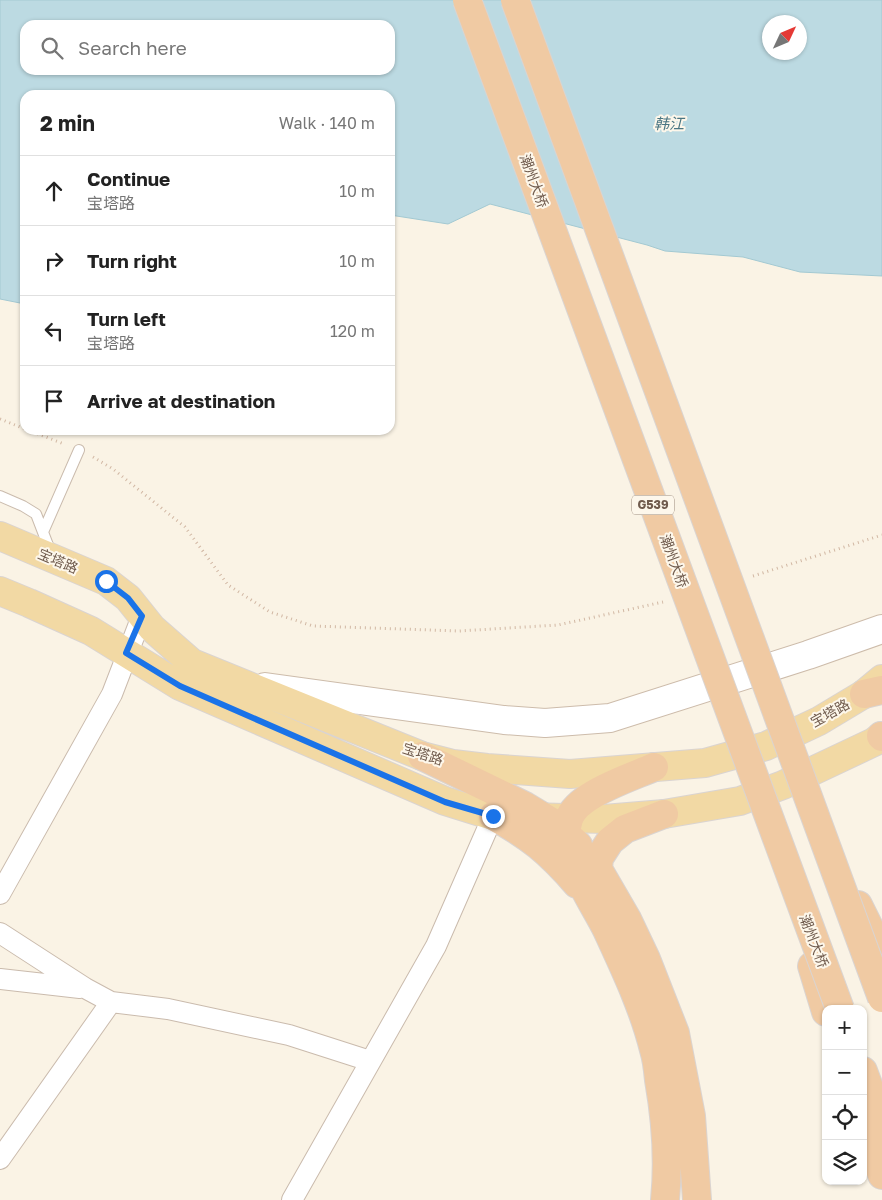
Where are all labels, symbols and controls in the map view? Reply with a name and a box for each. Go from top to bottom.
north arrow [762,15,807,60]
search box [20,20,395,75]
icon: search [38,34,66,62]
text: Search here [78,36,187,59]
text: 2 min [40,110,95,136]
text: Walk · 140 m [279,113,375,133]
water label: 韩江 [654,114,686,132]
street label: 潮州大桥 [517,152,552,210]
text: Continue [87,167,170,190]
icon: ahead [40,177,68,205]
text: 10 m [339,181,375,201]
text: 宝塔路 [87,193,135,213]
icon: right [40,247,68,275]
text: Turn right [87,249,177,272]
text: 10 m [339,251,375,271]
text: Turn left [87,307,166,330]
icon: left [40,317,68,345]
text: 120 m [330,321,375,341]
text: 宝塔路 [87,333,135,353]
icon: arrive [40,387,68,415]
text: Arrive at destination [87,389,275,412]
road number: G539 [632,496,674,514]
street label: 潮州大桥 [657,532,692,590]
street label: 宝塔路 [36,545,81,577]
route start [95,570,118,593]
street label: 宝塔路 [807,695,852,730]
street label: 宝塔路 [401,739,446,768]
route end [482,805,505,828]
street label: 潮州大桥 [796,912,832,970]
map controls [822,1005,867,1185]
button: + [822,1005,867,1050]
button: − [822,1050,867,1095]
button: locate [822,1095,867,1140]
button: layers [822,1140,867,1185]

